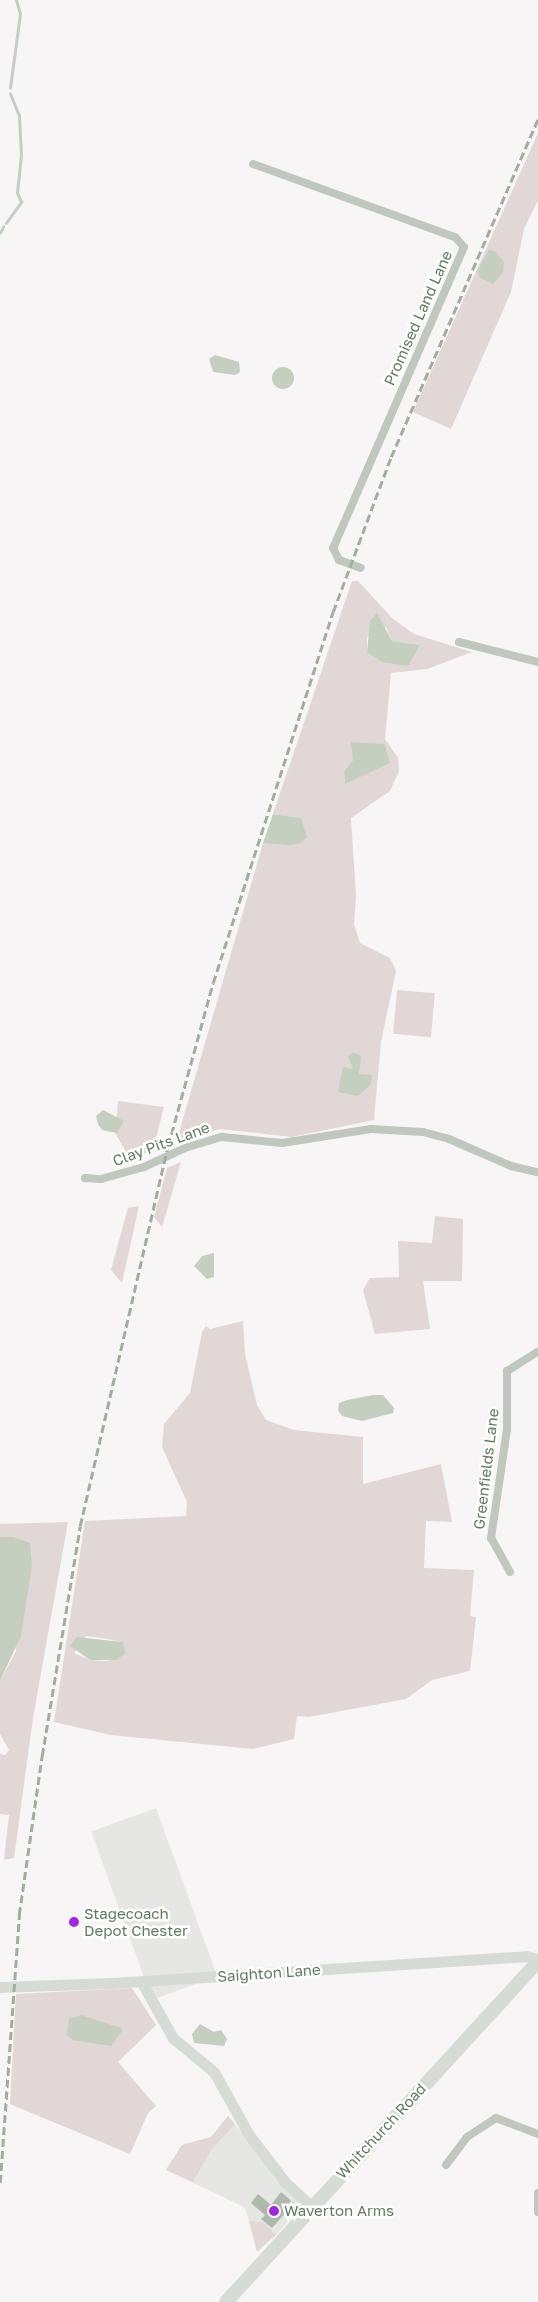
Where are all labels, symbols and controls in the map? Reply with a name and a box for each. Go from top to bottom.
street label: Promised Land Lane [380,248,456,388]
street label: Clay Pits Lane [110,1118,212,1170]
street label: Greenfields Lane [470,1407,502,1531]
place label: Stagecoach Depot Chester [84,1904,188,1939]
marker: Stagecoach Depot Chester [68,1916,80,1928]
street label: Saighton Lane [217,1960,321,1986]
street label: Whitchurch Road [332,2080,430,2182]
place label: Waverton Arms [284,2202,394,2220]
marker: Waverton Arms [268,2205,280,2217]

